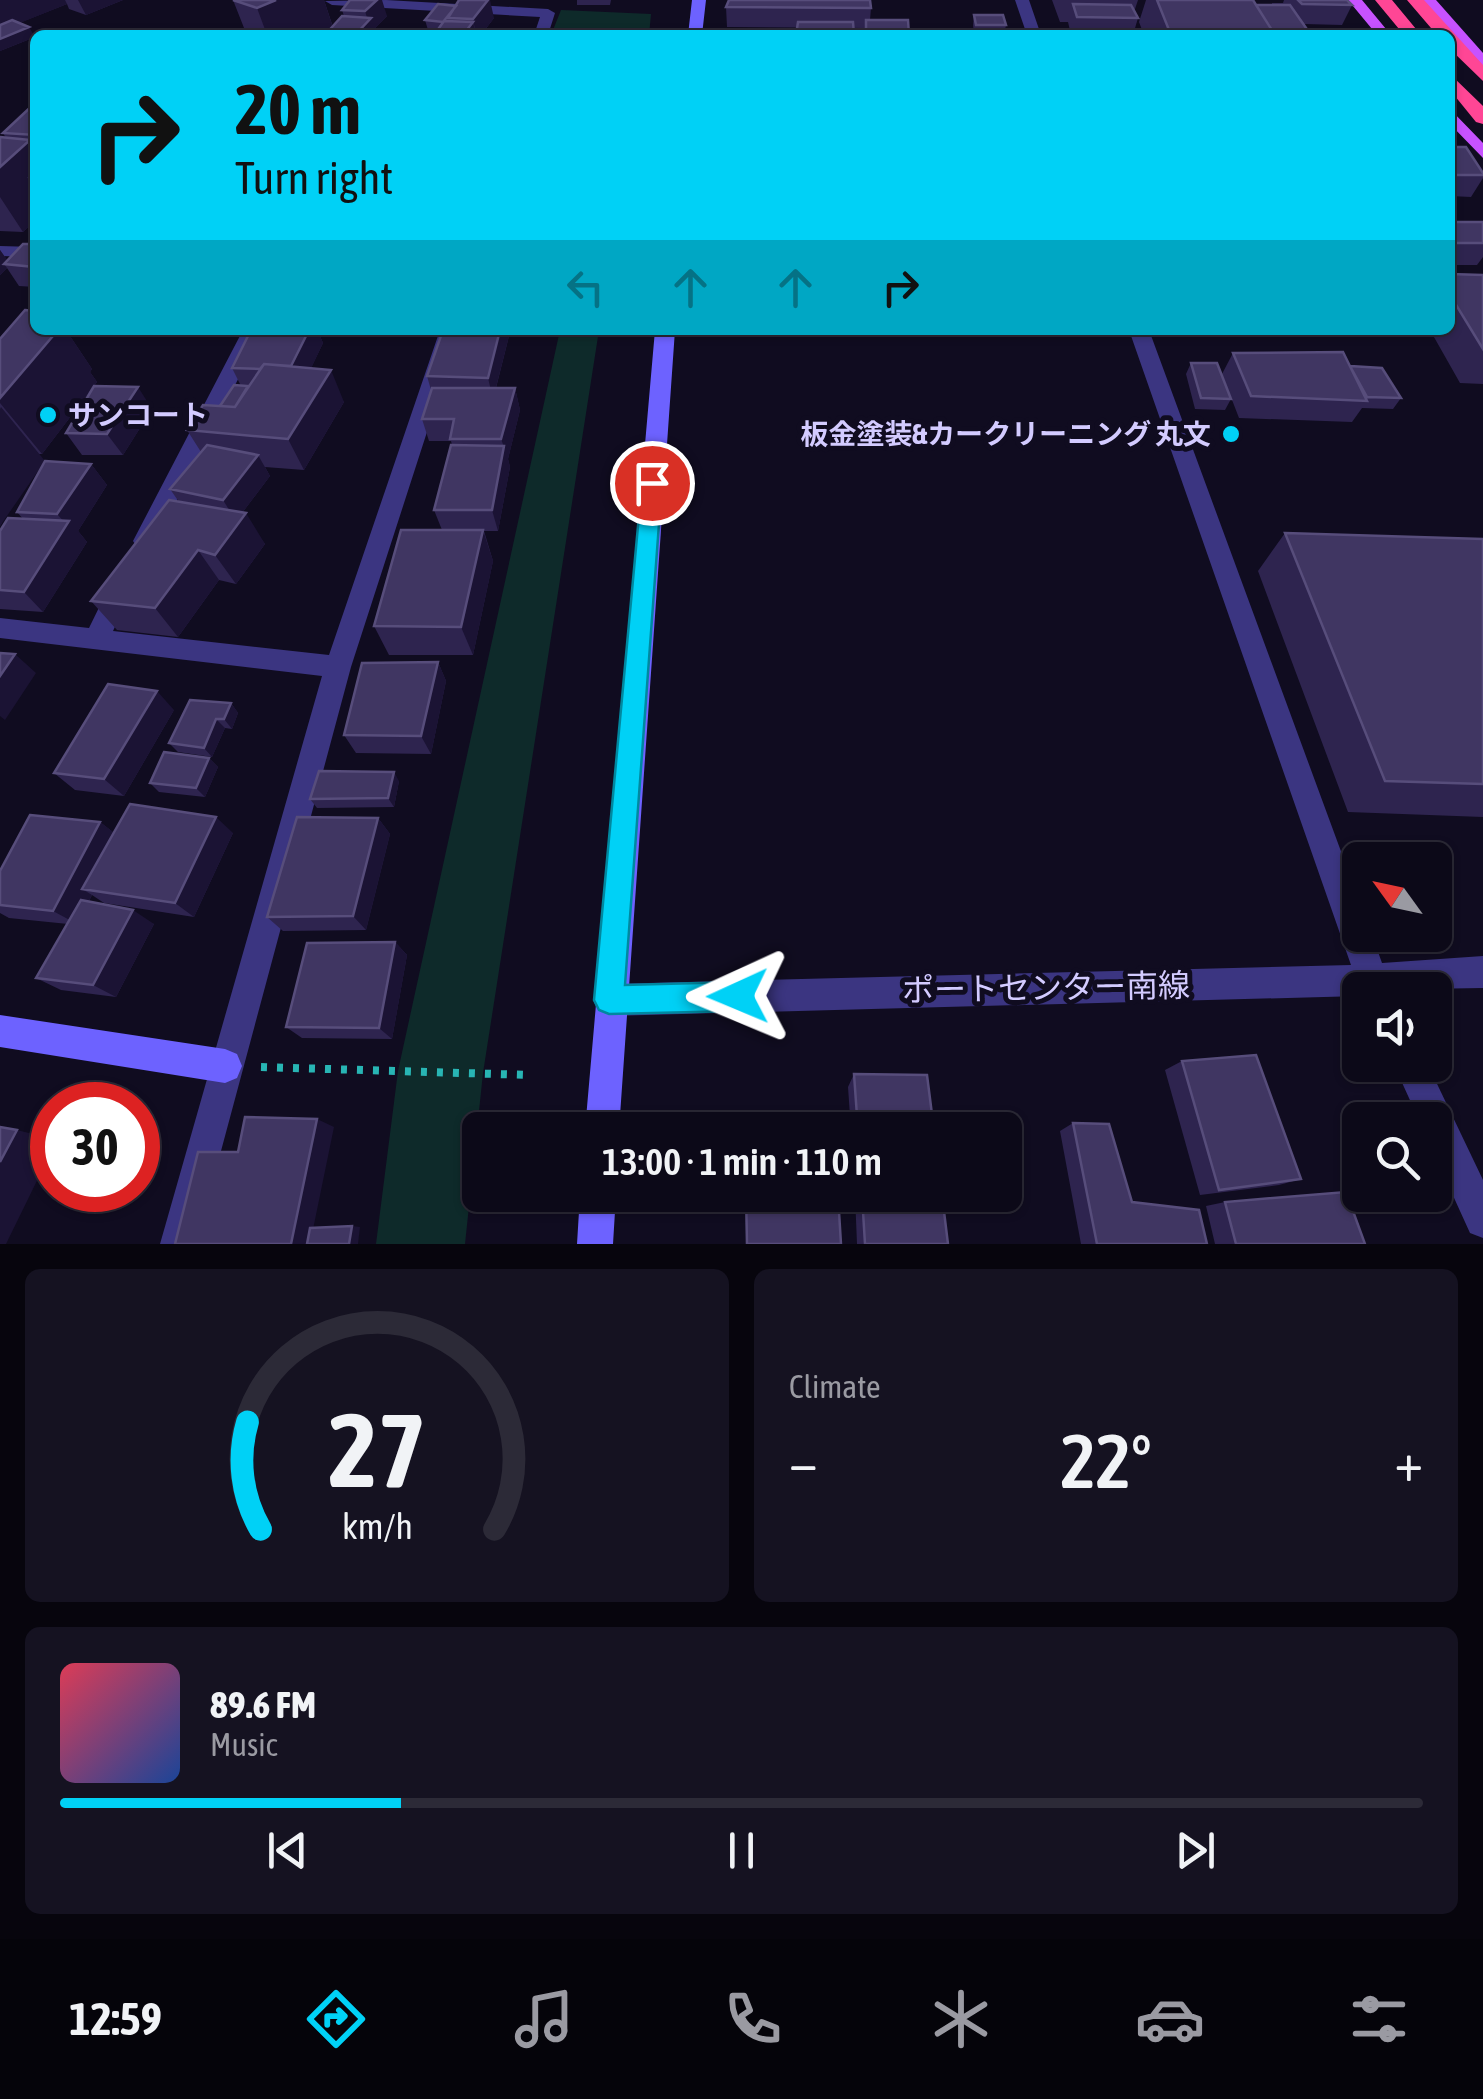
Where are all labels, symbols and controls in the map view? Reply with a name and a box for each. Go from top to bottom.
text: 20 m [235,69,361,149]
icon: right [70,70,200,200]
text: Turn right [235,152,393,204]
icon: left [558,260,613,315]
icon: ahead [663,260,718,315]
icon: ahead [768,260,823,315]
icon: right [873,260,928,315]
place label: サンコート [68,399,208,431]
marker: サンコート [37,404,59,426]
place label: 板金塗装&カークリーニング 丸文 [801,418,1211,450]
marker: 板金塗装&カークリーニング 丸文 [1220,423,1242,445]
pin [610,441,695,526]
icon: arrive [625,456,680,511]
north arrow [1342,842,1452,952]
map controls [1342,842,1452,1212]
position arrow [686,944,790,1048]
street label: ポートセンター南線 [902,966,1190,1009]
button: sound [1342,972,1452,1082]
speed limit sign: 30 [30,1082,160,1212]
button: search [1342,1102,1452,1212]
text: 13:00 · 1 min · 110 m [602,1140,882,1183]
text: Climate [789,1368,881,1405]
text: 27 [328,1390,426,1509]
text: 22° [1060,1418,1152,1504]
text: − [789,1430,818,1493]
text: + [1394,1430,1423,1493]
text: km/h [342,1506,412,1547]
text: 89.6 FM [210,1683,316,1726]
text: Music [210,1726,277,1763]
icon: previous [260,1823,315,1878]
icon: pause [714,1823,769,1878]
icon: next [1168,1823,1223,1878]
icon: directions [301,1984,371,2054]
icon: music [509,1984,579,2054]
icon: phone [718,1984,788,2054]
icon: climate [926,1984,996,2054]
icon: car [1135,1984,1205,2054]
icon: filters [1344,1984,1414,2054]
text: 12:59 [69,1993,162,2045]

